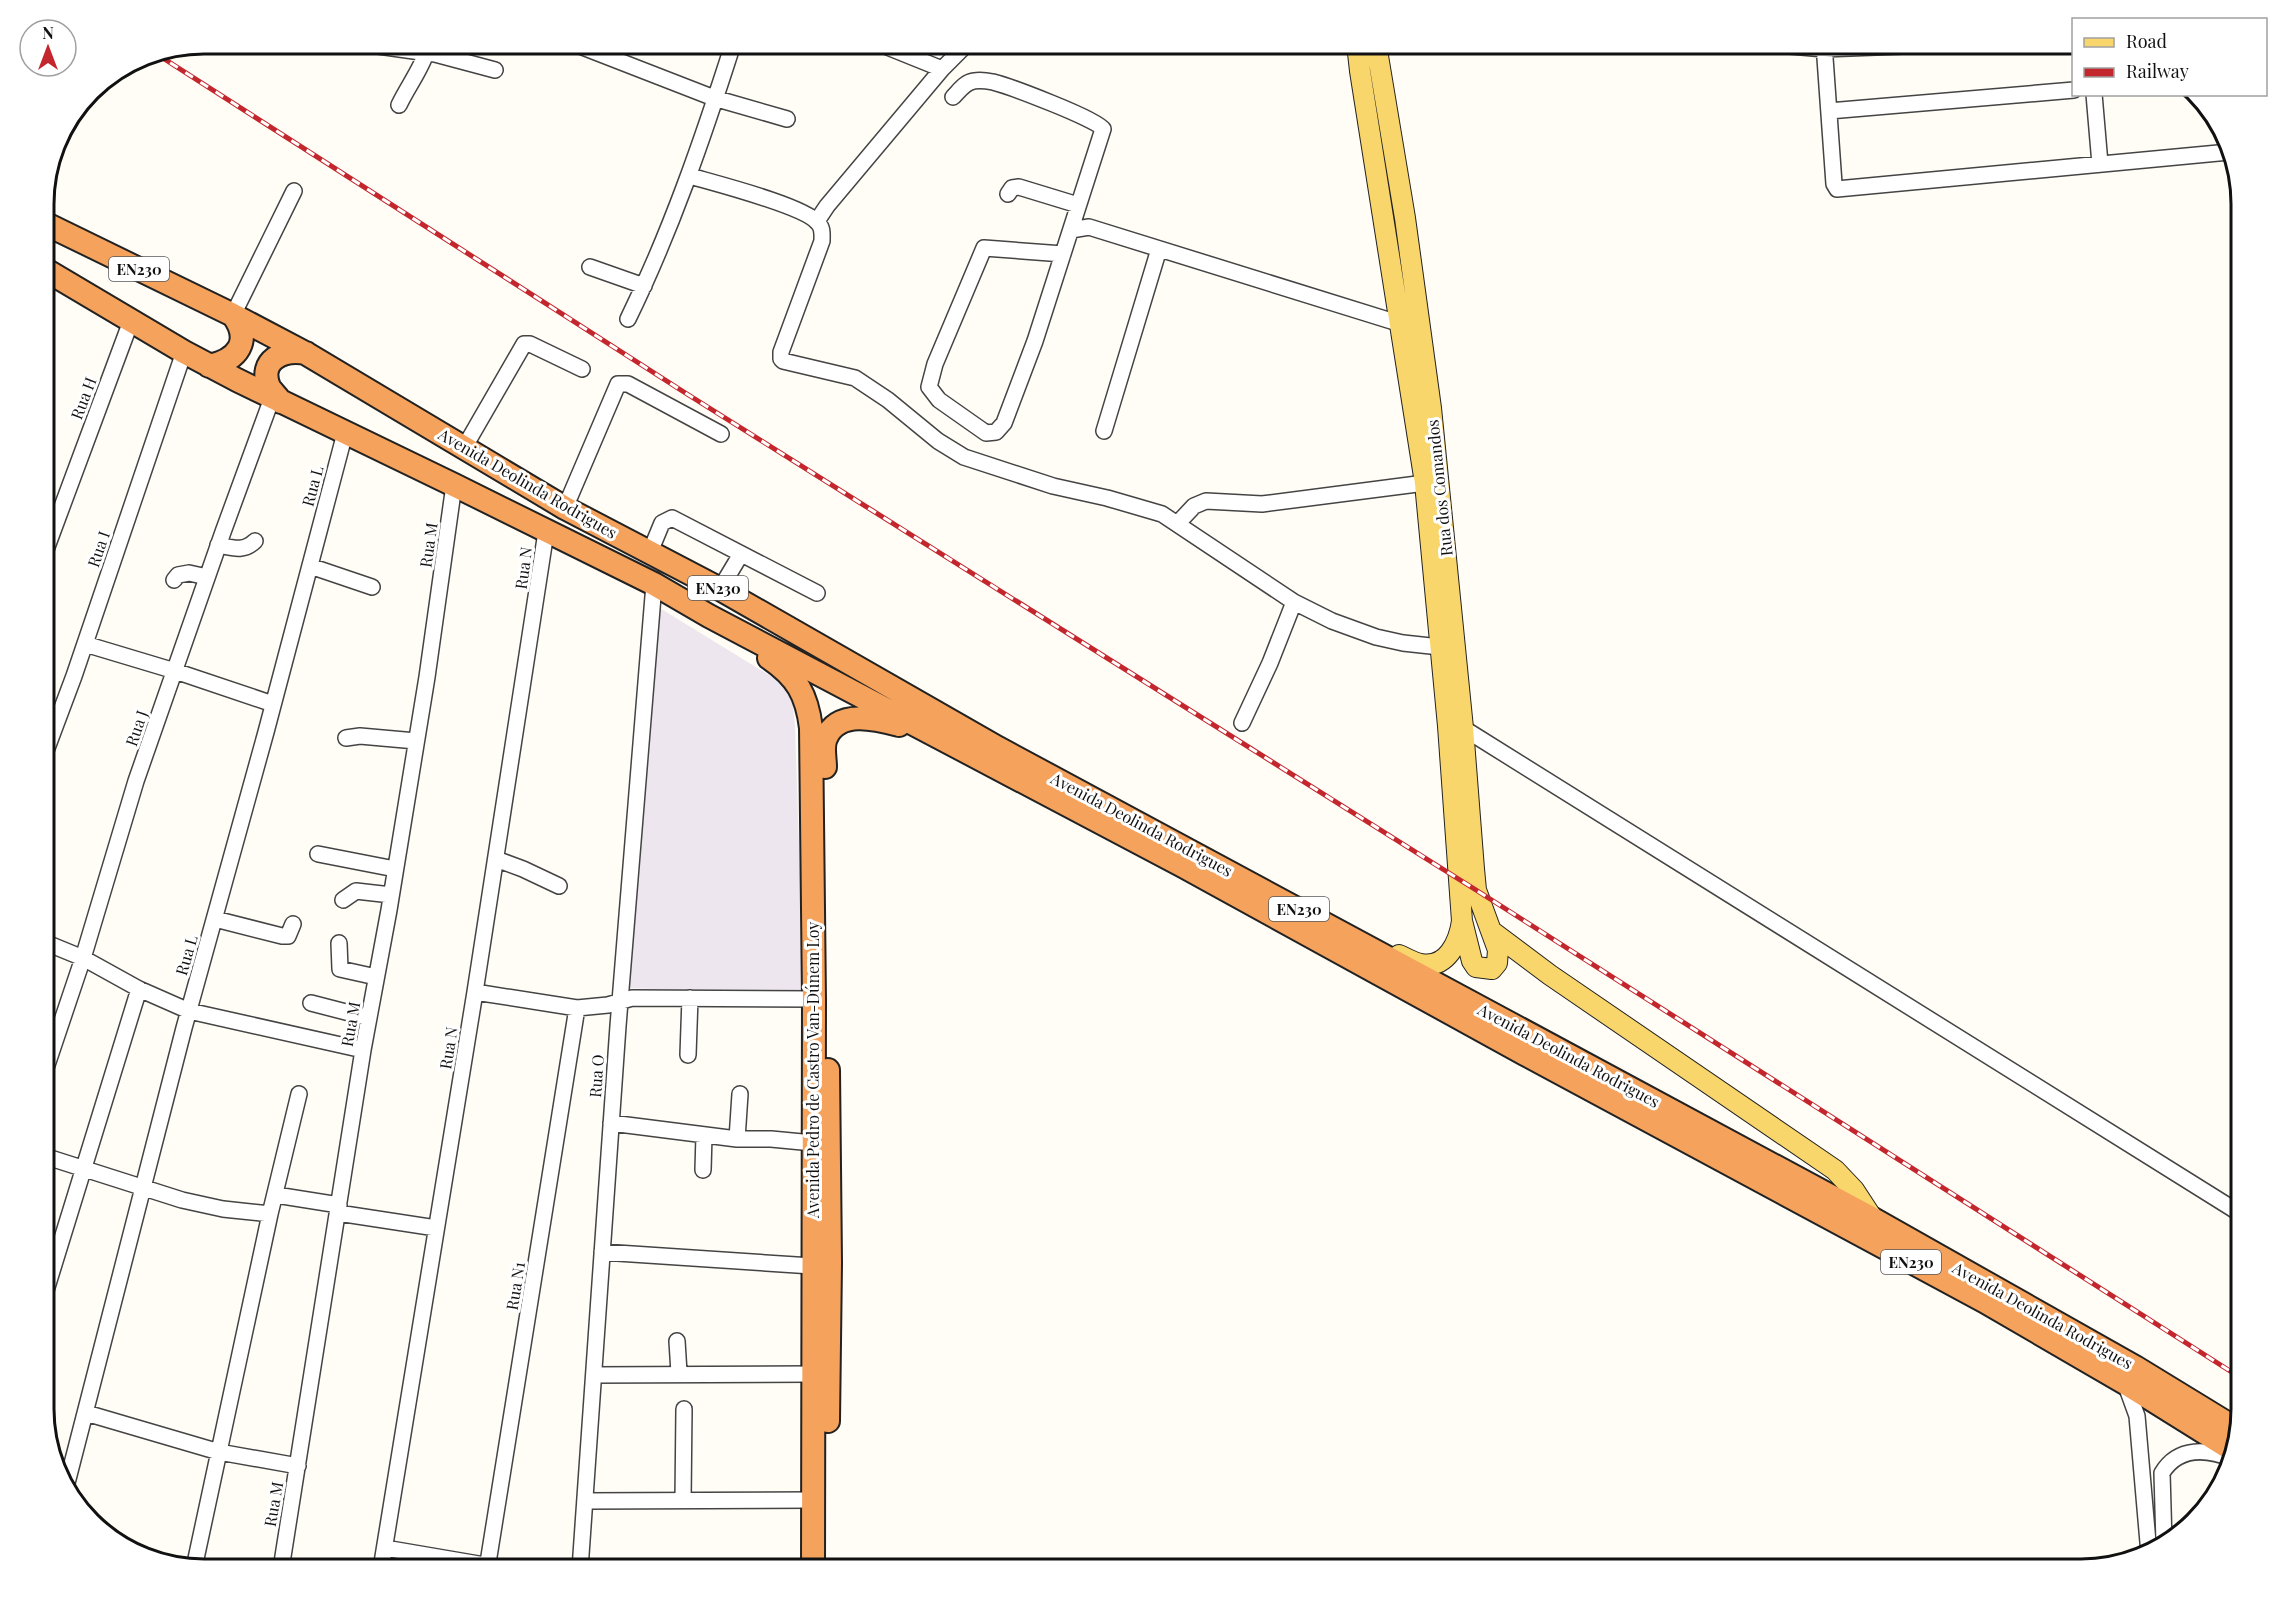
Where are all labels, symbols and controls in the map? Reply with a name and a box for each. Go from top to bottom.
north arrow [18,18,78,78]
legend [2072,18,2267,96]
text: N [42,22,54,43]
text: Road [2126,29,2167,53]
text: Railway [2126,59,2189,83]
road number: EN230 [109,257,169,281]
street label: Rua H [65,374,101,422]
street label: Rua dos Comandos [1421,419,1457,557]
street label: Avenida Deolinda Rodrigues [434,423,621,543]
street label: Rua L [297,464,327,508]
street label: Rua M [414,521,442,569]
street label: Rua I [82,528,114,570]
street label: Rua N [510,545,536,591]
road number: EN230 [688,576,748,600]
street label: Rua J [120,707,152,749]
street label: Avenida Deolinda Rodrigues [1047,767,1236,881]
road number: EN230 [1269,897,1329,921]
street label: Avenida Pedro de Castro Van-Dúnem Loy [802,922,823,1219]
street label: Rua L [170,932,202,978]
street label: Avenida Deolinda Rodrigues [1474,998,1663,1112]
street label: Rua M [336,1000,364,1048]
street label: Rua N [434,1025,462,1071]
street label: Rua O [584,1054,608,1098]
road number: EN230 [1881,1250,1941,1274]
street label: Avenida Deolinda Rodrigues [1948,1256,2137,1373]
street label: Rua N1 [501,1260,529,1312]
street label: Rua M [259,1480,287,1528]

